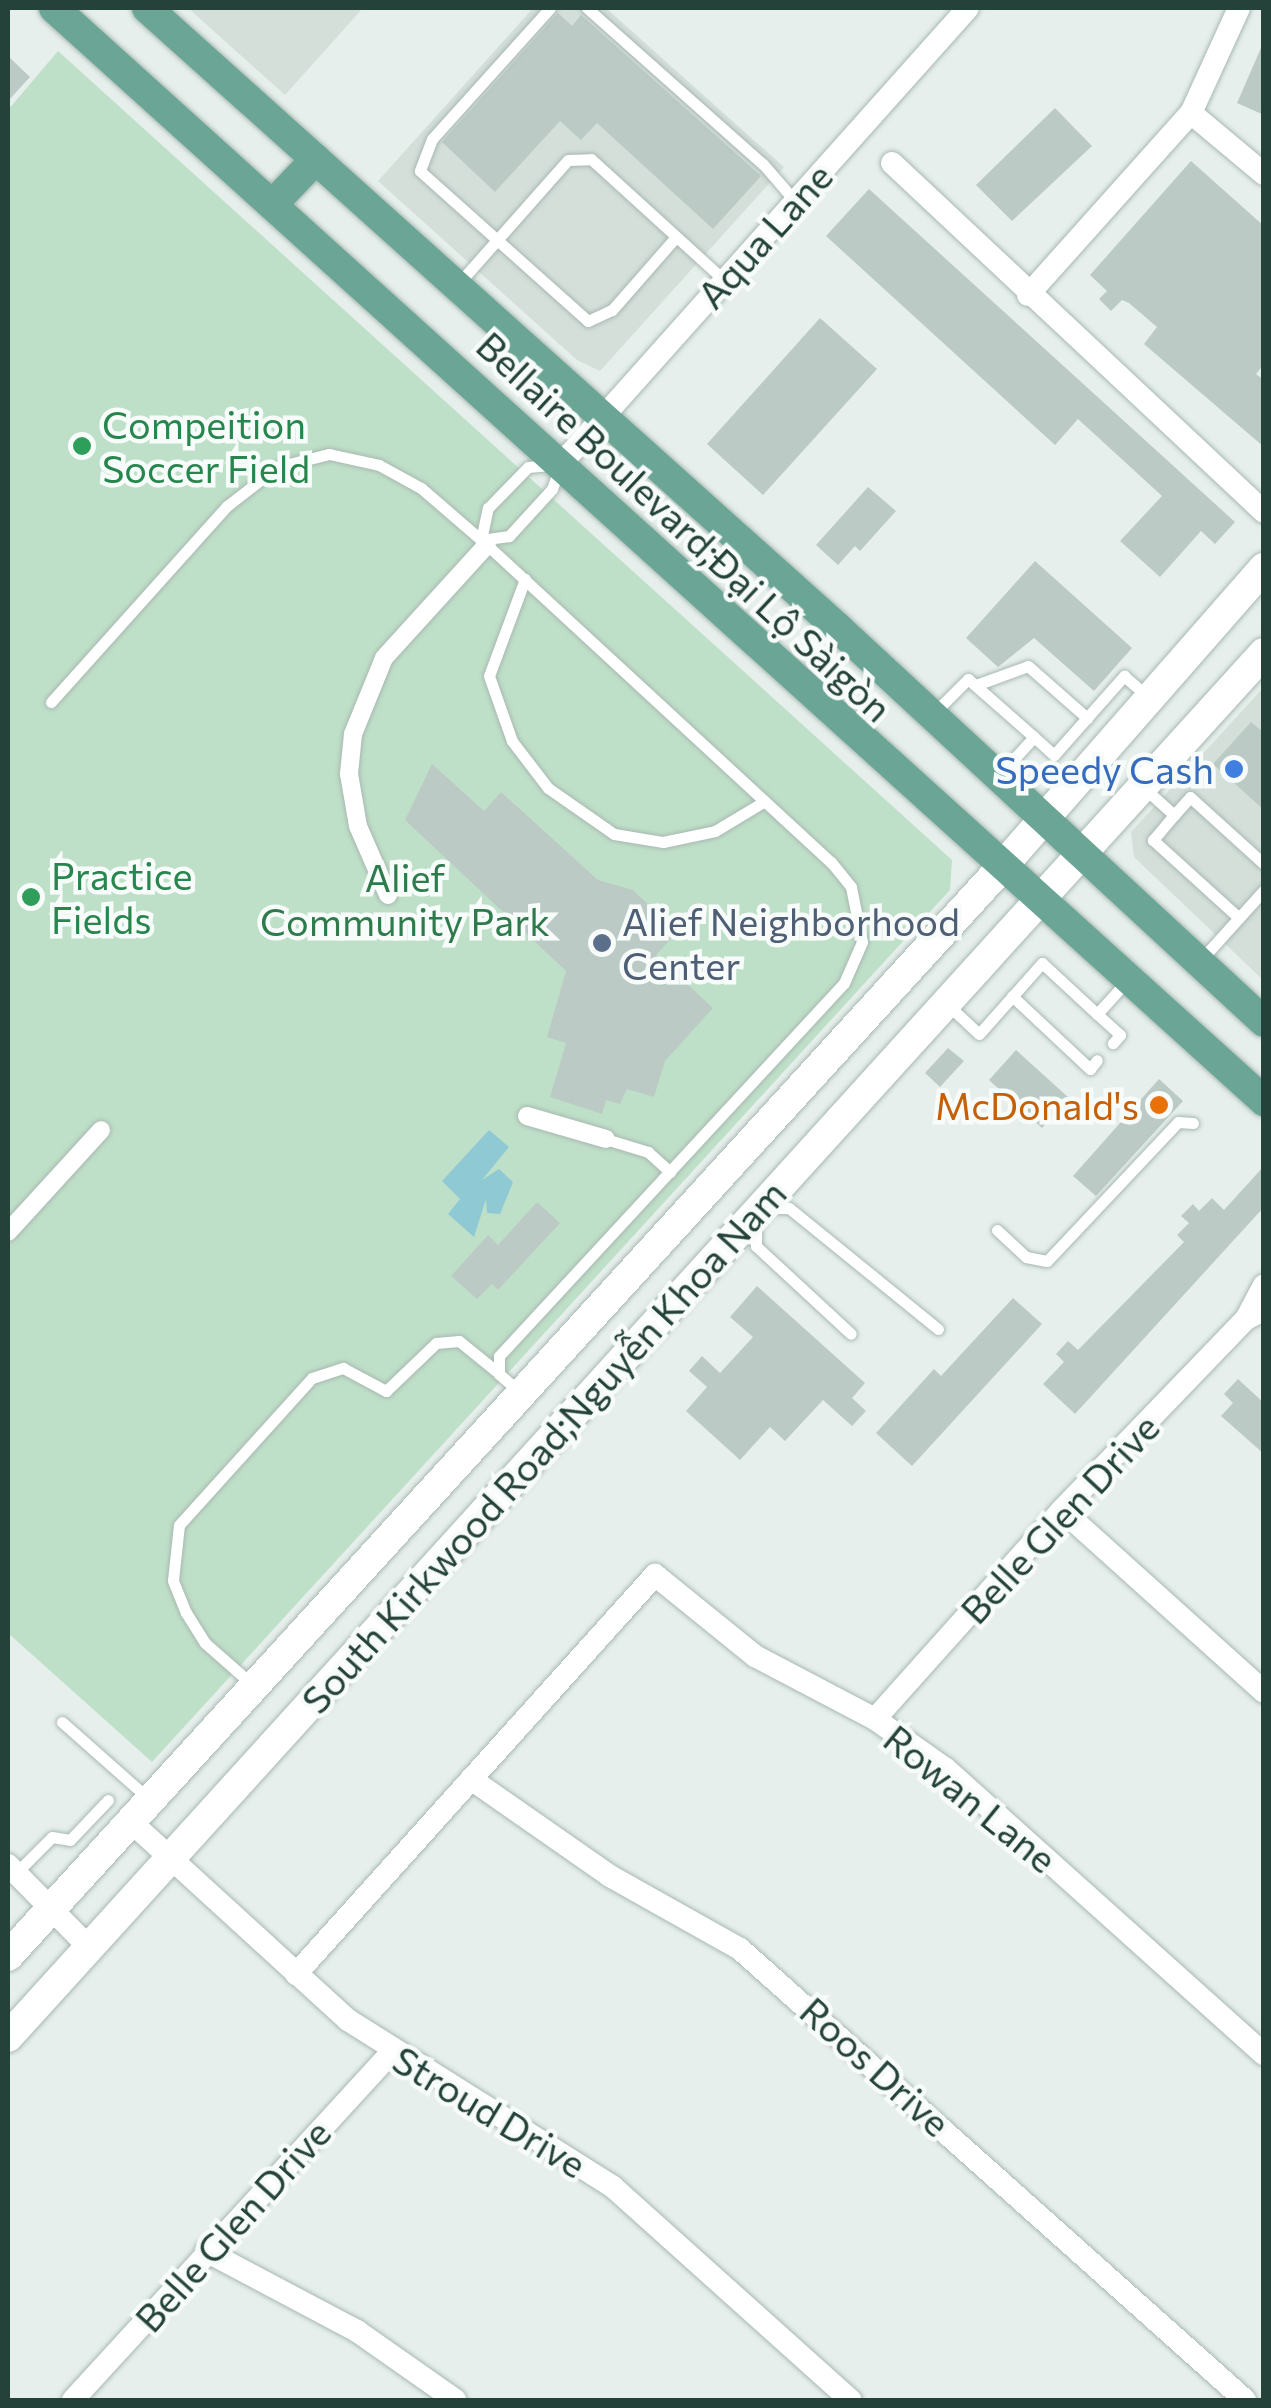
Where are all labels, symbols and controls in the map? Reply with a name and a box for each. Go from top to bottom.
street label: Aqua Lane [687,153,841,317]
street label: Bellaire Boulevard;Đại Lộ Sàigòn [468,322,902,730]
place label: Compeition Soccer Field [102,401,310,490]
marker: Compeition Soccer Field [71,435,93,457]
place label: Speedy Cash [995,746,1214,792]
marker: Speedy Cash [1223,758,1245,780]
place label: Practice Fields [51,852,192,942]
park label: Alief Community Park [260,854,550,944]
marker: Practice Fields [20,886,42,908]
place label: Alief Neighborhood Center [622,898,960,988]
marker: Alief Neighborhood Center [591,932,613,954]
place label: McDonald's [935,1082,1139,1128]
marker: McDonald's [1148,1094,1170,1116]
street label: South Kirkwood Road;Nguyễn Khoa Nam [291,1170,795,1722]
street label: Belle Glen Drive [950,1404,1168,1632]
street label: Rowan Lane [876,1715,1066,1881]
street label: Roos Drive [792,1987,960,2145]
street label: Stroud Drive [385,2036,595,2186]
street label: Belle Glen Drive [125,2110,339,2340]

